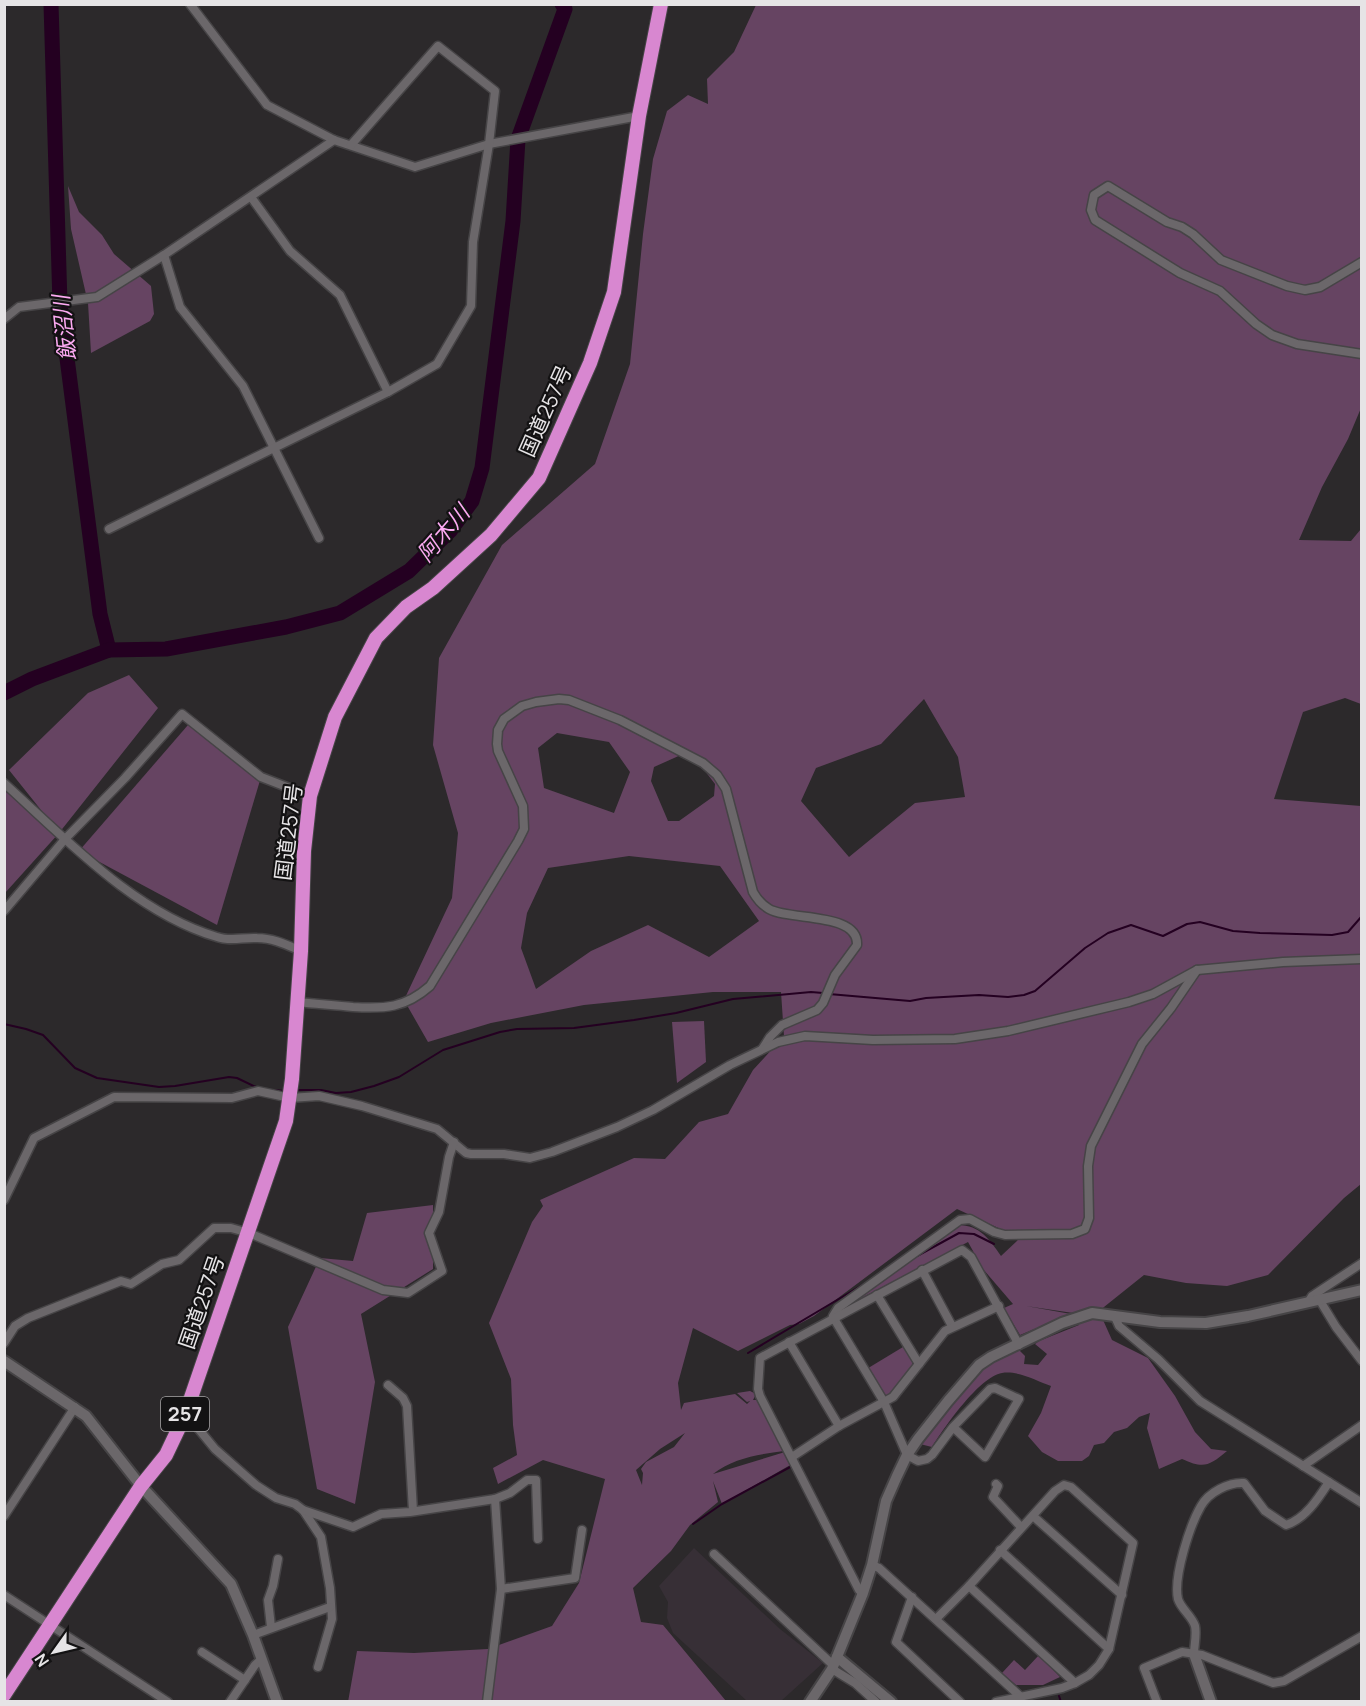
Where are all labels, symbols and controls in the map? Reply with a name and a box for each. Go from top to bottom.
water label: 飯沼川 [45,292,82,362]
street label: 国道257号 [512,360,578,461]
water label: 阿木川 [410,497,477,568]
street label: 国道257号 [268,782,308,882]
street label: 国道257号 [172,1251,230,1352]
road number: 257 [161,1397,209,1431]
north arrow [24,1622,84,1682]
text: N [29,1649,54,1671]

